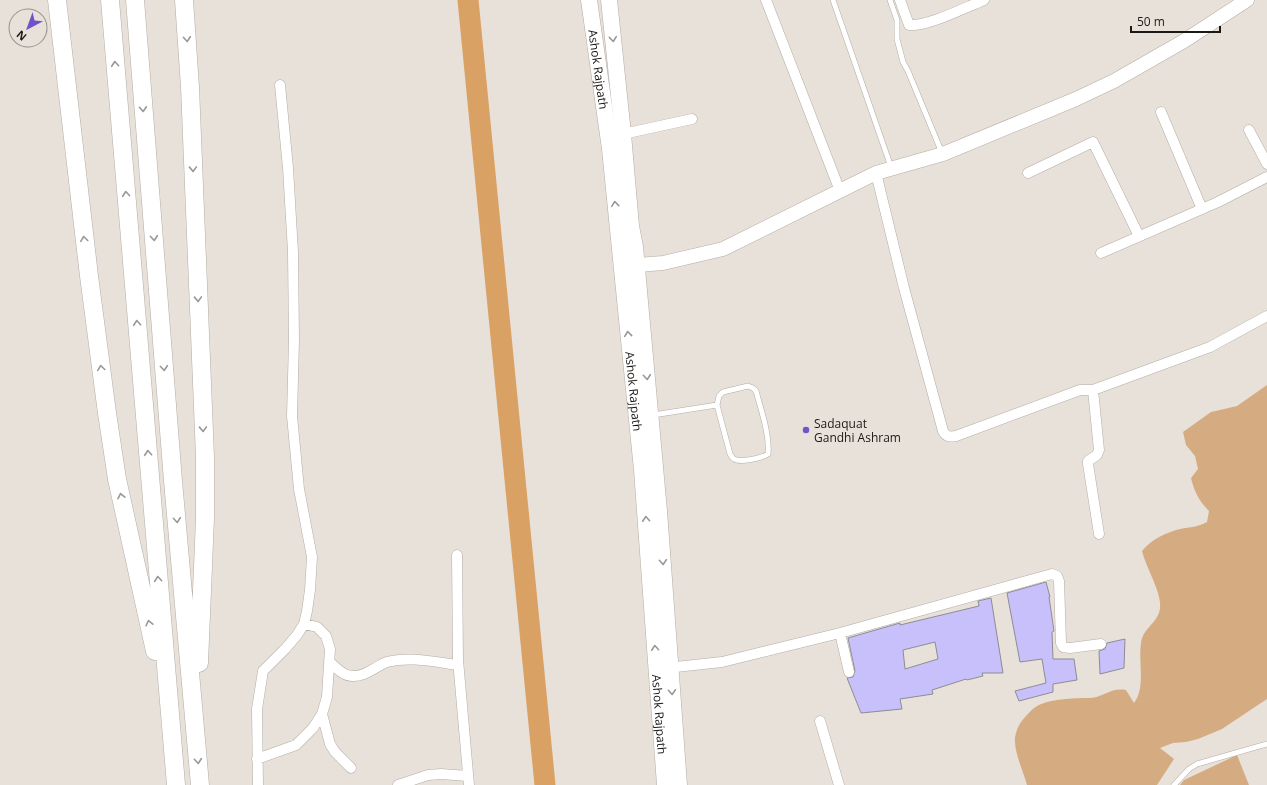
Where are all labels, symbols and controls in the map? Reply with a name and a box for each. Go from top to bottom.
north arrow [8,8,48,48]
scale bar [1131,8,1220,34]
text: 50 m [1137,13,1165,30]
text: N [13,27,29,45]
street label: Ashok Rajpath [585,28,613,110]
one-way arrow [182,36,191,42]
one-way arrow [608,36,617,42]
one-way arrow [111,61,120,67]
one-way arrow [139,106,148,112]
one-way arrow [188,166,197,172]
one-way arrow [122,190,131,197]
one-way arrow [611,201,620,207]
one-way arrow [149,235,158,241]
one-way arrow [80,236,89,242]
one-way arrow [194,296,202,302]
one-way arrow [132,320,141,326]
one-way arrow [624,330,633,337]
street label: Ashok Rajpath [622,351,647,432]
one-way arrow [97,365,106,371]
one-way arrow [159,365,168,371]
one-way arrow [642,374,651,380]
place label: Sadaquat Gandhi Ashram [814,415,901,446]
marker: Sadaquat Gandhi Ashram [801,425,811,435]
one-way arrow [199,426,208,432]
one-way arrow [143,450,152,456]
one-way arrow [117,493,125,499]
one-way arrow [641,516,650,522]
one-way arrow [172,517,181,523]
one-way arrow [658,559,667,565]
one-way arrow [154,576,163,582]
one-way arrow [145,620,153,626]
one-way arrow [650,645,659,651]
street label: Ashok Rajpath [648,674,671,755]
one-way arrow [668,689,677,695]
one-way arrow [194,758,203,764]

